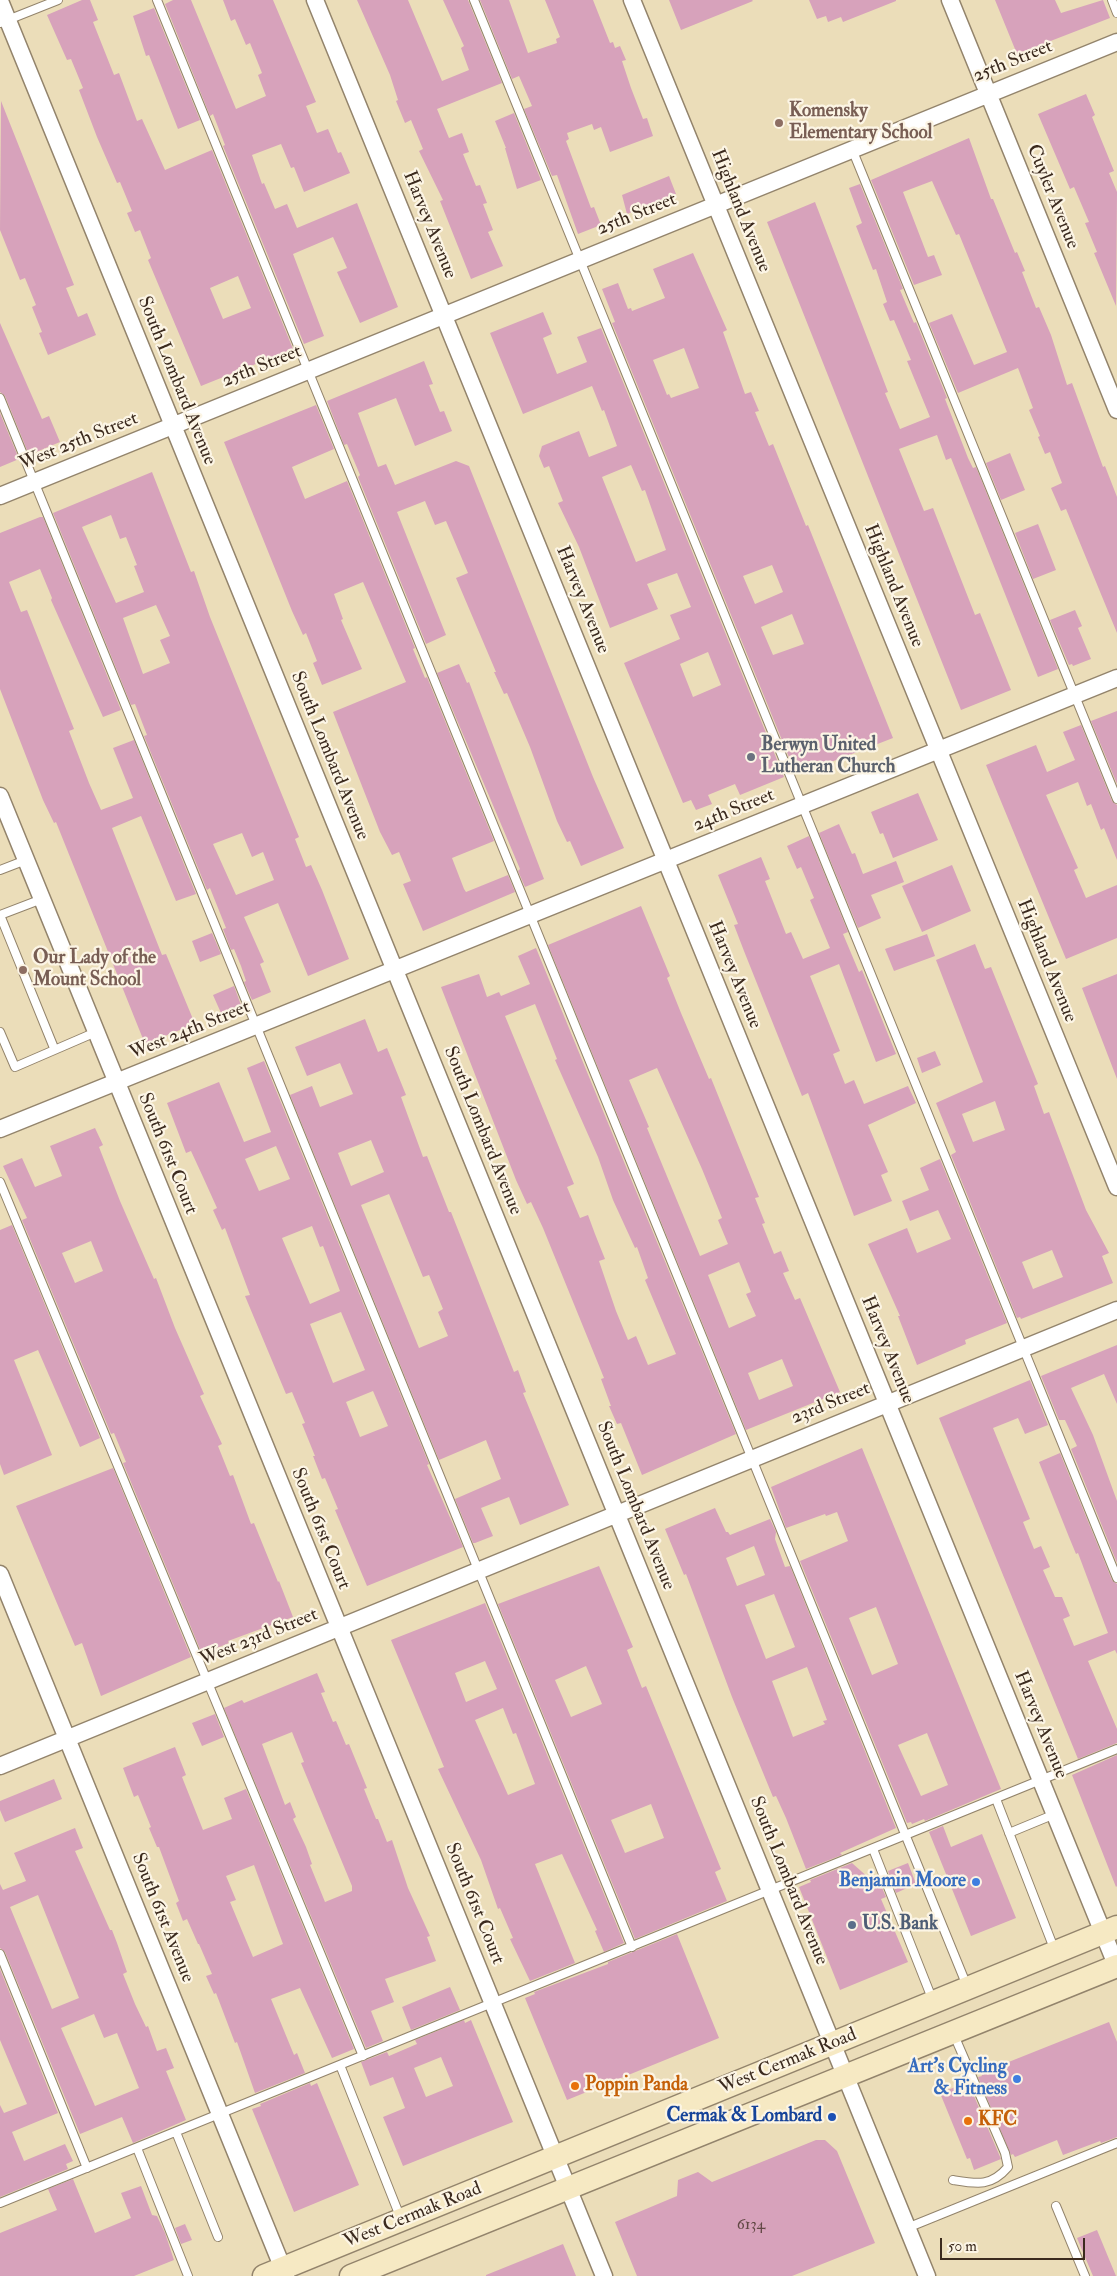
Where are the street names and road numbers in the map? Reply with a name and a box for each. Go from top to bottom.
street label: 25th Street [970,36,1056,88]
street label: Cuyler Avenue [1021,141,1083,253]
street label: Highland Avenue [705,146,775,276]
street label: Harvey Avenue [397,168,461,282]
street label: 25th Street [594,189,680,241]
street label: South Lombard Avenue [132,293,220,469]
street label: 25th Street [219,341,305,393]
street label: West 25th Street [16,408,142,476]
street label: Highland Avenue [858,521,928,651]
street label: Harvey Avenue [550,543,614,657]
street label: South Lombard Avenue [285,668,373,844]
street label: 24th Street [690,784,778,838]
street label: Highland Avenue [1011,896,1081,1026]
street label: Harvey Avenue [702,918,766,1032]
street label: West 24th Street [126,996,254,1066]
street label: South Lombard Avenue [438,1043,526,1219]
street label: South 61st Court [132,1090,202,1218]
street label: Harvey Avenue [855,1293,919,1407]
street label: 23rd Street [788,1378,874,1430]
street label: South Lombard Avenue [591,1418,679,1594]
street label: South 61st Court [285,1465,355,1593]
street label: West 23rd Street [197,1604,321,1672]
street label: Harvey Avenue [1008,1668,1072,1782]
street label: South Lombard Avenue [744,1793,832,1969]
street label: South 61st Court [439,1840,509,1968]
street label: South 61st Avenue [126,1850,198,1986]
street label: West Cermak Road [716,2024,860,2100]
street label: West Cermak Road [341,2178,485,2254]

